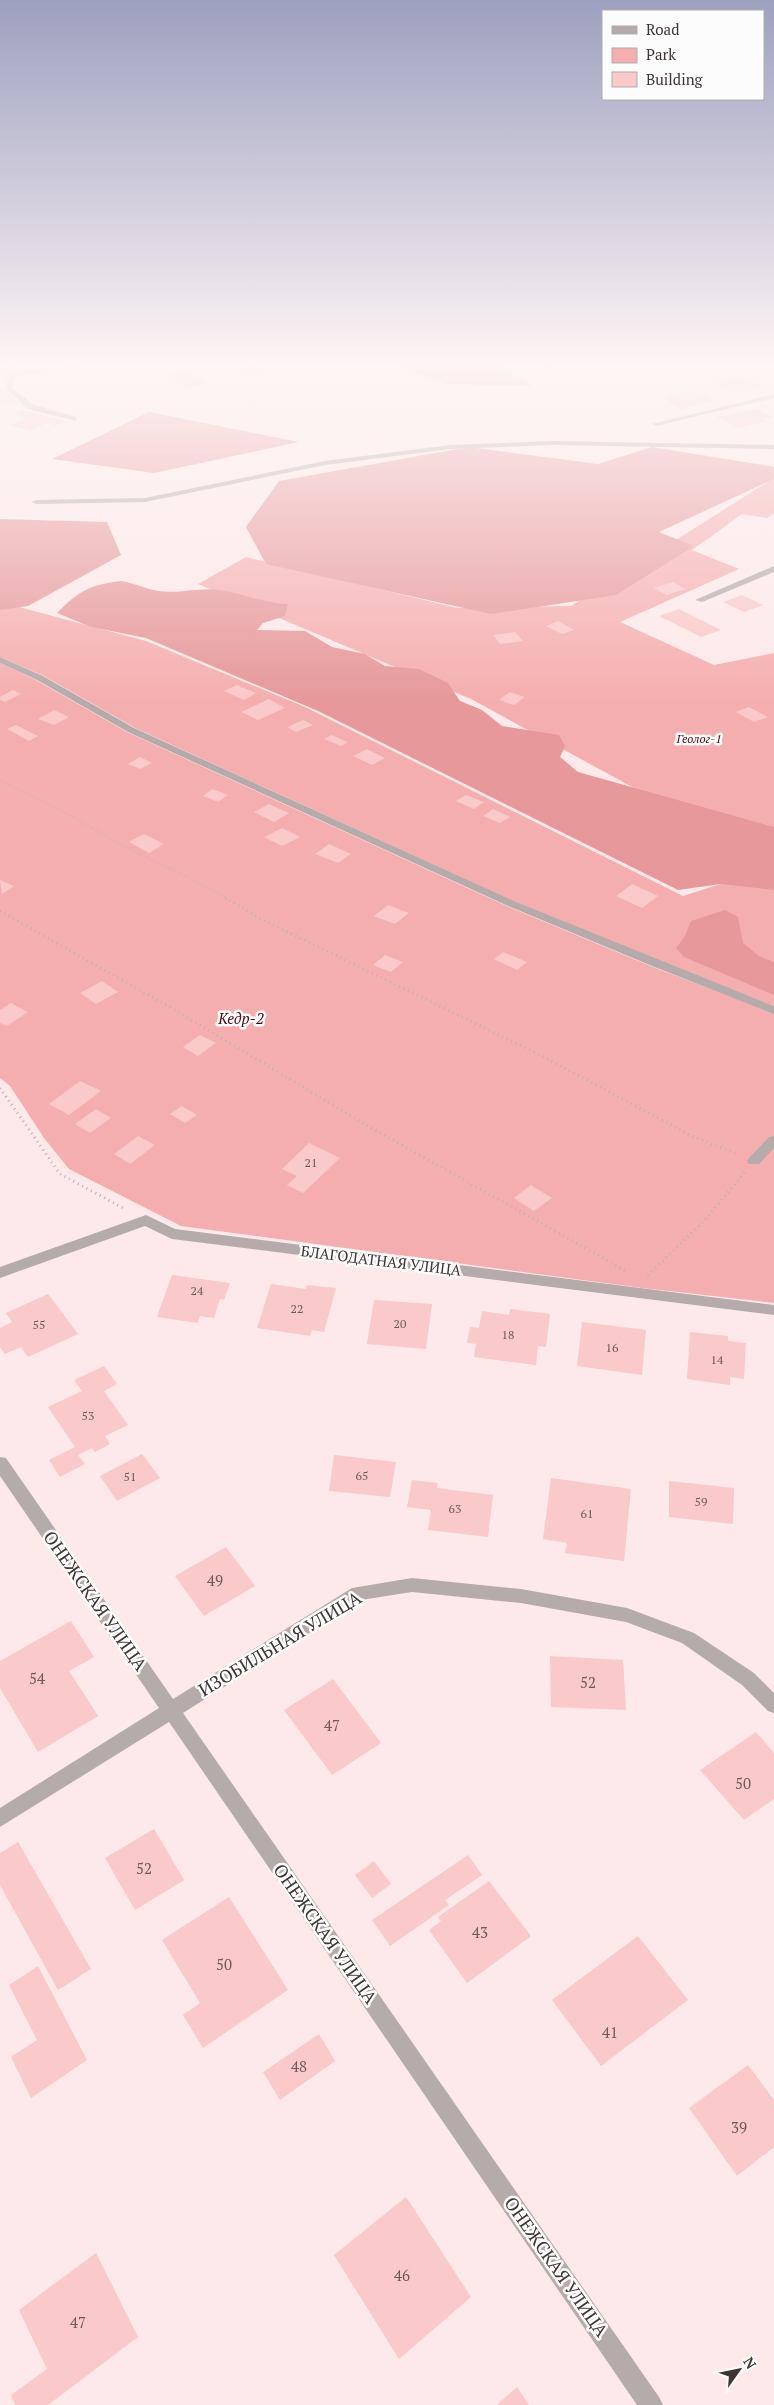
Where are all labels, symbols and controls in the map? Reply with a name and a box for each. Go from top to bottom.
legend [602,10,764,100]
text: Road [646,19,679,39]
text: Park [646,44,676,64]
text: Building [646,69,704,89]
park label: Геолог-1 [675,731,722,746]
park label: Кедр-2 [217,1008,264,1028]
house number: 21 [305,1155,317,1170]
street label: БЛАГОДАТНАЯ УЛИЦА [300,1240,463,1280]
house number: 24 [191,1283,204,1298]
house number: 22 [291,1301,303,1316]
house number: 20 [394,1316,406,1331]
house number: 55 [33,1317,45,1332]
house number: 18 [502,1327,514,1342]
house number: 16 [606,1340,619,1355]
house number: 14 [711,1352,724,1367]
house number: 53 [82,1408,94,1423]
house number: 65 [356,1468,368,1483]
house number: 51 [124,1469,136,1484]
house number: 59 [695,1494,707,1509]
house number: 63 [449,1501,461,1516]
house number: 61 [581,1506,593,1521]
street label: ОНЕЖСКАЯ УЛИЦА [38,1526,154,1676]
house number: 49 [207,1570,223,1590]
street label: ИЗОБИЛЬНАЯ УЛИЦА [194,1585,366,1701]
house number: 54 [29,1668,45,1688]
house number: 52 [580,1672,596,1692]
house number: 47 [324,1715,340,1735]
house number: 50 [735,1773,751,1793]
house number: 52 [136,1858,152,1878]
street label: ОНЕЖСКАЯ УЛИЦА [268,1859,384,2009]
house number: 43 [472,1922,488,1942]
house number: 50 [216,1954,232,1974]
house number: 41 [602,2022,618,2042]
house number: 48 [291,2056,307,2076]
house number: 39 [731,2117,747,2137]
street label: ОНЕЖСКАЯ УЛИЦА [499,2192,615,2342]
house number: 46 [394,2265,410,2285]
house number: 47 [70,2312,86,2332]
north arrow [714,2345,764,2395]
text: N [739,2353,761,2373]

